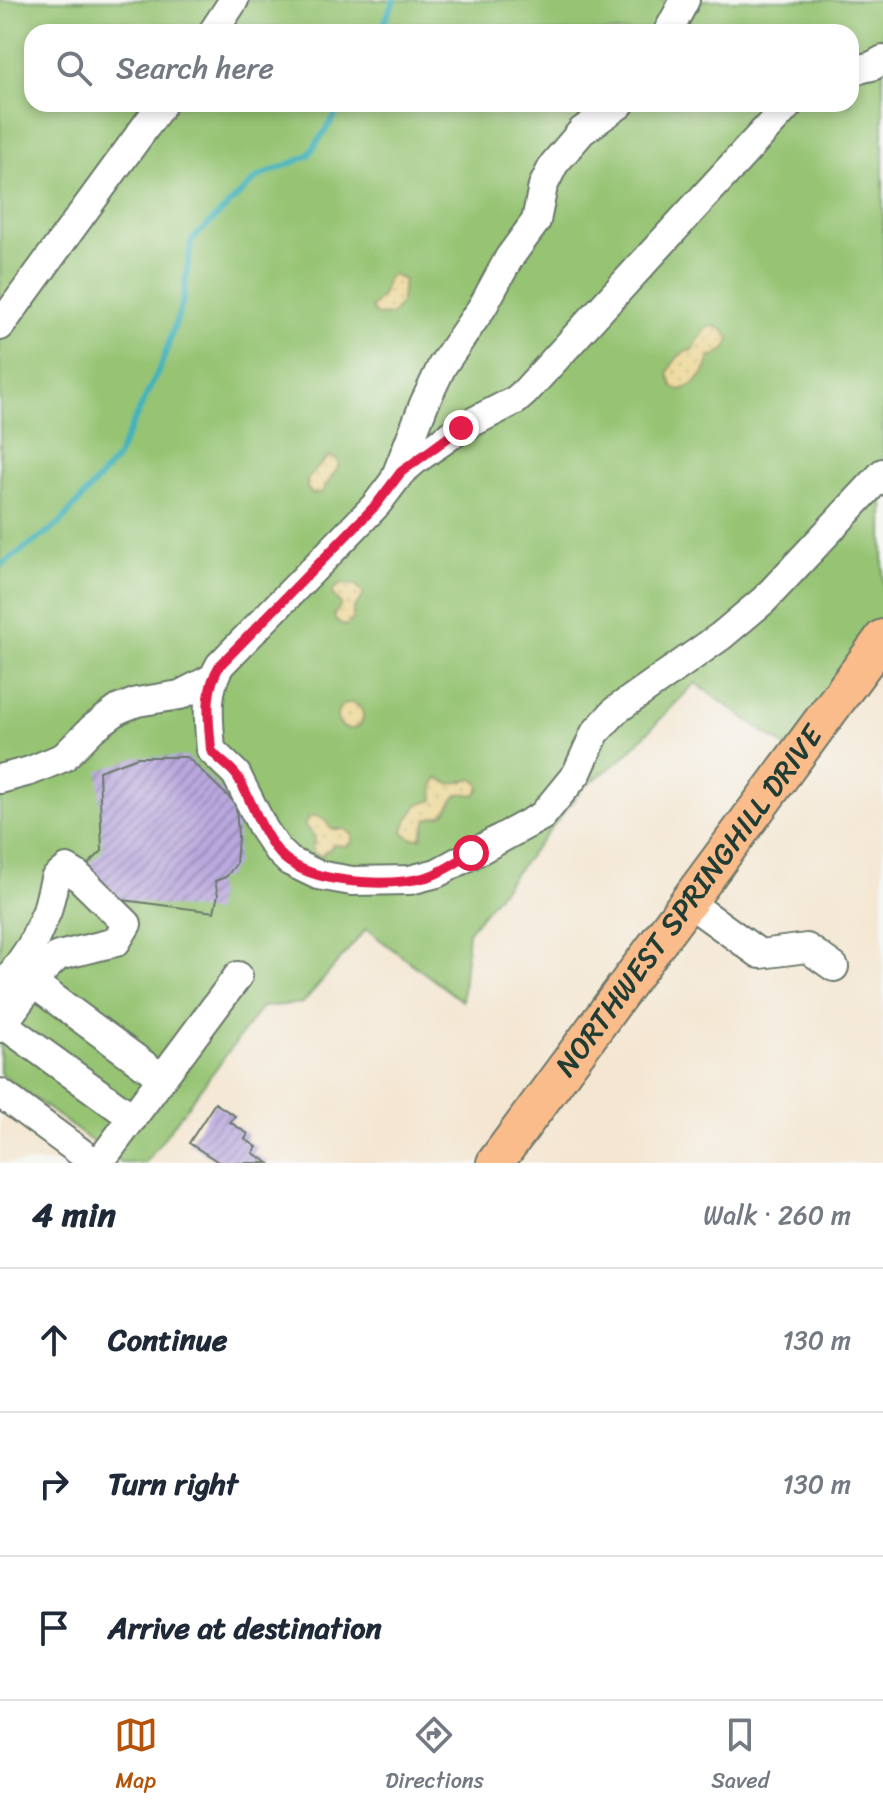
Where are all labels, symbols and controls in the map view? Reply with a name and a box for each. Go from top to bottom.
search box [24,24,859,112]
text: Search here [116,41,274,95]
icon: search [52,46,96,90]
route end [443,410,479,446]
street label: NORTHWEST SPRINGHILL DRIVE [540,711,839,1089]
route start [453,835,489,871]
text: 4 min [32,1185,116,1245]
text: Walk · 260 m [703,1192,851,1238]
text: Continue [108,1313,227,1367]
text: 130 m [782,1317,851,1363]
icon: ahead [32,1318,76,1362]
text: Turn right [108,1457,238,1511]
text: 130 m [782,1461,851,1507]
icon: right [32,1462,76,1506]
text: Arrive at destination [108,1601,382,1655]
icon: arrive [32,1606,76,1650]
tab: Map [114,1713,158,1800]
tab: Directions [385,1713,484,1800]
tab: Saved [711,1713,769,1800]

